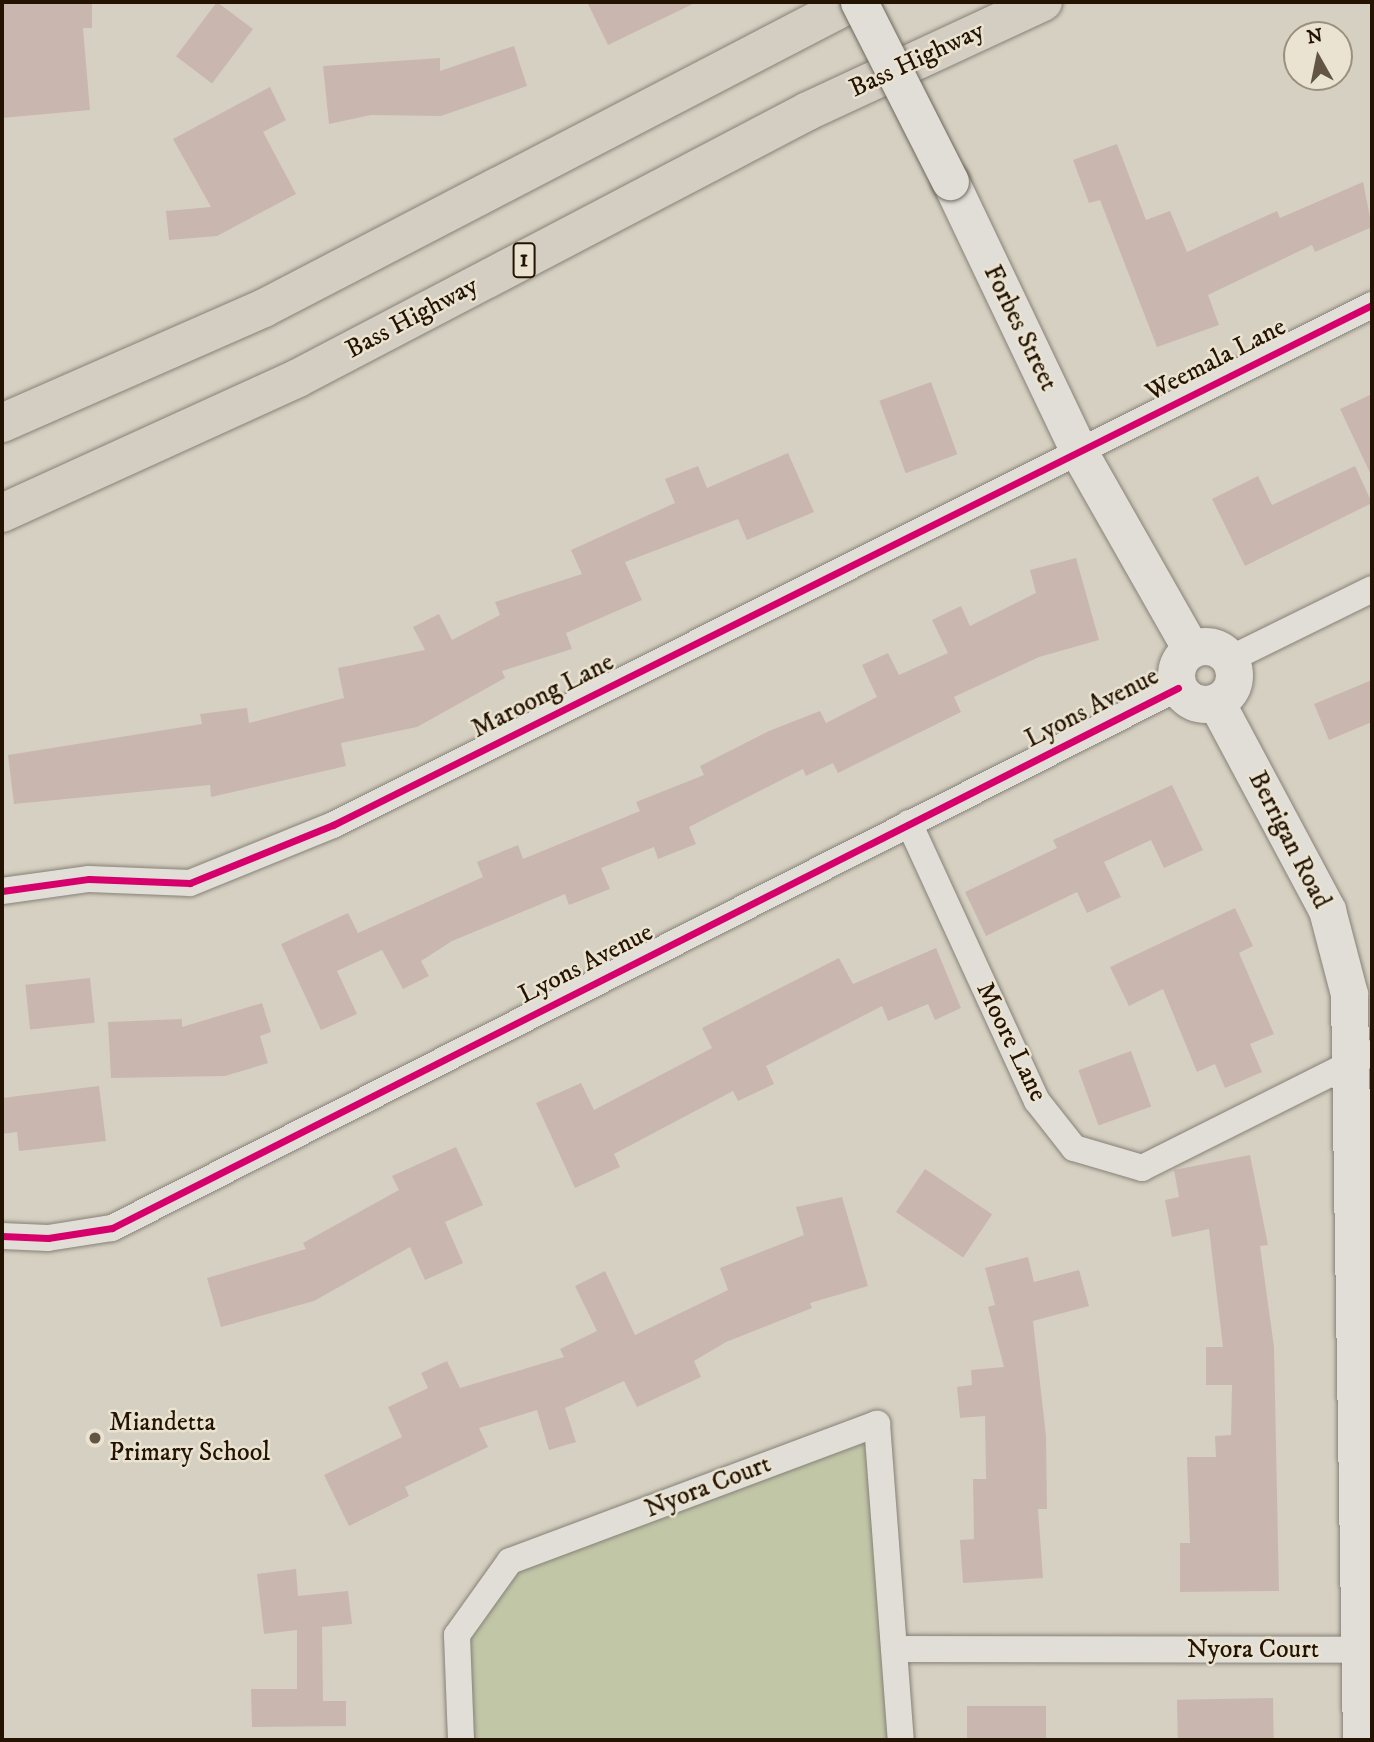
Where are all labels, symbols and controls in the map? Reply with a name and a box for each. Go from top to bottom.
street label: Bass Highway [845,15,989,105]
north arrow [1283,21,1353,91]
text: N [1305,24,1324,49]
road number: 1 [512,240,536,281]
street label: Forbes Street [976,260,1064,396]
street label: Bass Highway [341,270,483,366]
street label: Weemala Lane [1141,311,1291,409]
street label: Maroong Lane [467,647,619,745]
street label: Lyons Avenue [1020,661,1164,755]
street label: Berrigan Road [1241,766,1337,914]
street label: Lyons Avenue [514,917,658,1011]
street label: Moore Lane [969,977,1053,1107]
place label: Miandetta Primary School [109,1407,270,1468]
marker: Miandetta Primary School [87,1430,103,1446]
street label: Nyora Court [641,1449,775,1525]
street label: Nyora Court [1187,1634,1319,1666]

